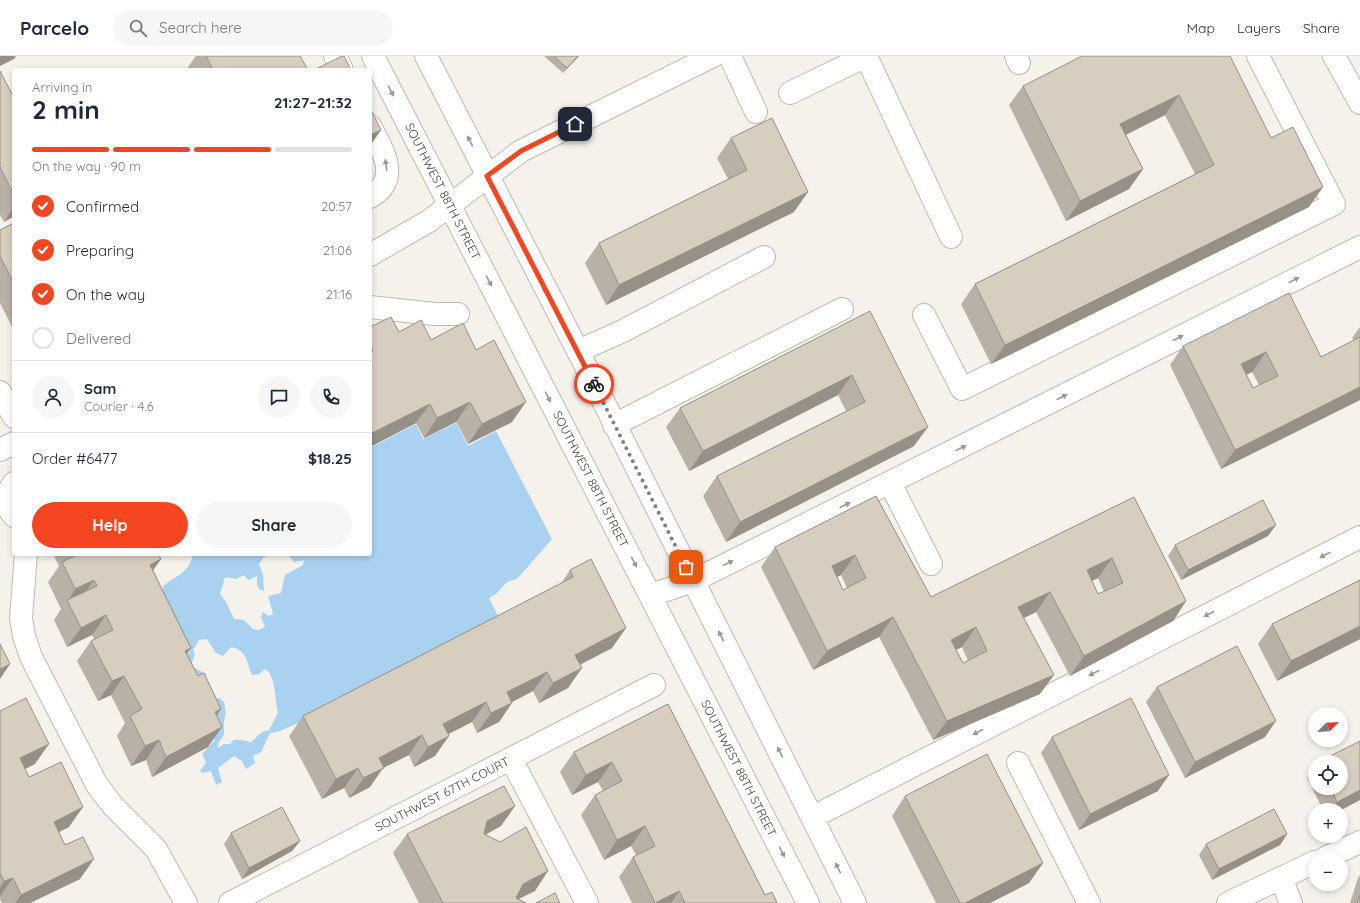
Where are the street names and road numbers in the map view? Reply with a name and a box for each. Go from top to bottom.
street label: SOUTHWEST 88TH STREET [402,120,484,262]
street label: SOUTHWEST 88TH STREET [550,408,632,550]
street label: SOUTHWEST 88TH STREET [698,697,780,839]
street label: SOUTHWEST 67TH COURT [372,754,512,834]

